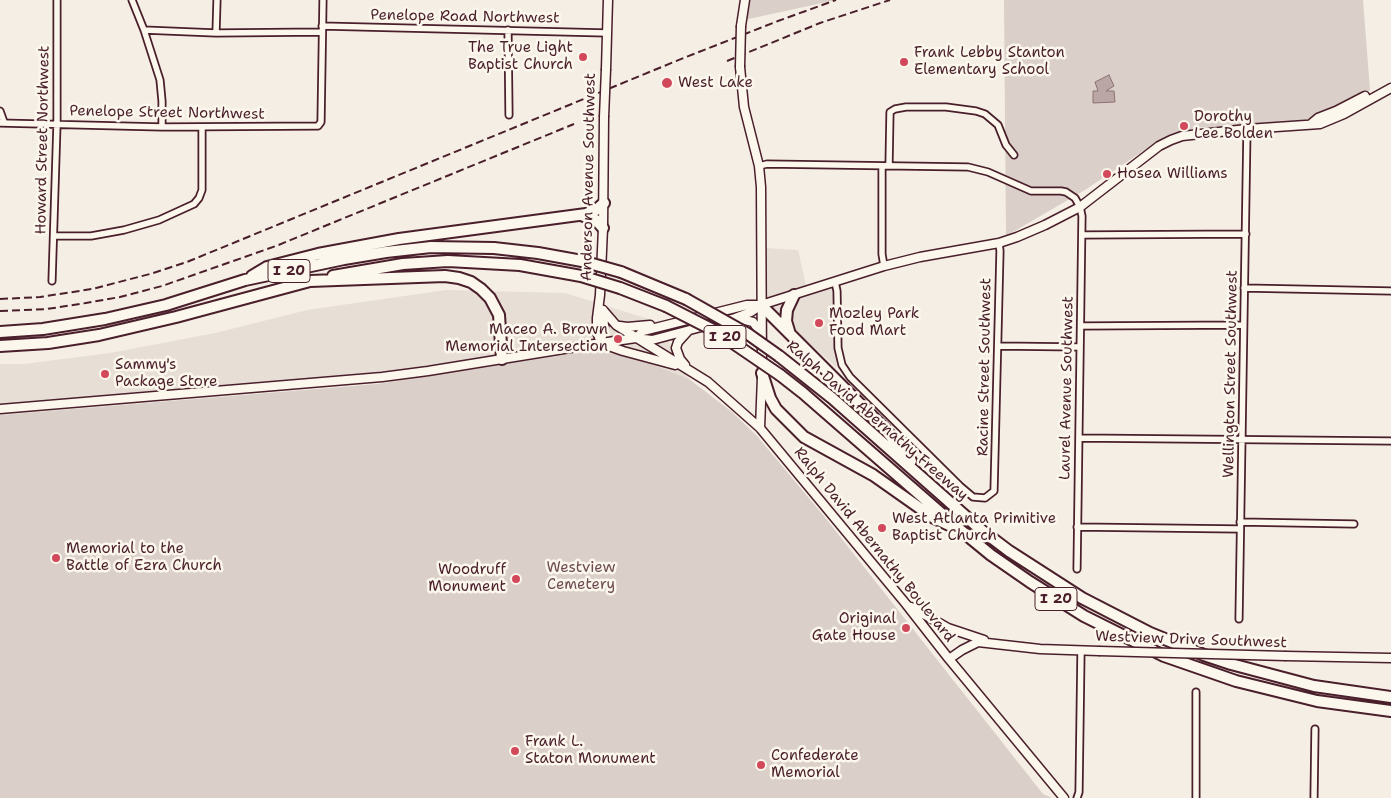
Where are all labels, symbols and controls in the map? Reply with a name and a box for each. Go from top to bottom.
street label: Penelope Road Northwest [370,6,560,28]
place label: The True Light Baptist Church [468,39,573,74]
place label: Frank Lebby Stanton Elementary School [914,44,1065,79]
street label: Howard Street Northwest [32,45,54,235]
marker: The True Light Baptist Church [577,51,589,63]
marker: Frank Lebby Stanton Elementary School [898,56,910,68]
street label: Anderson Avenue Southwest [578,73,600,281]
place label: West Lake [678,74,753,92]
marker: West Lake [660,76,674,90]
street label: Penelope Street Northwest [69,102,265,124]
place label: Dorothy Lee Bolden [1194,108,1273,143]
marker: Dorothy Lee Bolden [1178,120,1190,132]
place label: Hosea Williams [1117,165,1228,183]
marker: Hosea Williams [1101,168,1113,180]
road number: I 20 [268,260,310,282]
street label: Wellington Street Southwest [1220,270,1242,478]
street label: Racine Street Southwest [974,278,996,456]
street label: Laurel Avenue Southwest [1056,296,1078,480]
place label: Mozley Park Food Mart [829,305,919,340]
marker: Mozley Park Food Mart [813,317,825,329]
place label: Maceo A. Brown Memorial Intersection [445,321,608,356]
road number: I 20 [704,326,746,348]
marker: Maceo A. Brown Memorial Intersection [612,333,624,345]
street label: Ralph David Abernathy Freeway [783,337,971,505]
place label: Sammy's Package Store [115,356,217,391]
marker: Sammy's Package Store [99,368,111,380]
street label: Ralph David Abernathy Boulevard [790,444,958,646]
place label: West Atlanta Primitive Baptist Church [892,510,1056,545]
marker: West Atlanta Primitive Baptist Church [876,522,888,534]
place label: Memorial to the Battle of Ezra Church [66,540,222,575]
marker: Memorial to the Battle of Ezra Church [50,552,62,564]
park label: Westview Cemetery [547,559,615,594]
place label: Woodruff Monument [428,561,506,596]
marker: Woodruff Monument [510,573,522,585]
road number: I 20 [1035,588,1077,610]
place label: Original Gate House [812,610,896,645]
marker: Original Gate House [900,622,912,634]
street label: Westview Drive Southwest [1095,628,1287,652]
place label: Frank L. Staton Monument [525,733,656,768]
marker: Frank L. Staton Monument [509,745,521,757]
place label: Confederate Memorial [771,747,859,782]
marker: Confederate Memorial [755,759,767,771]

